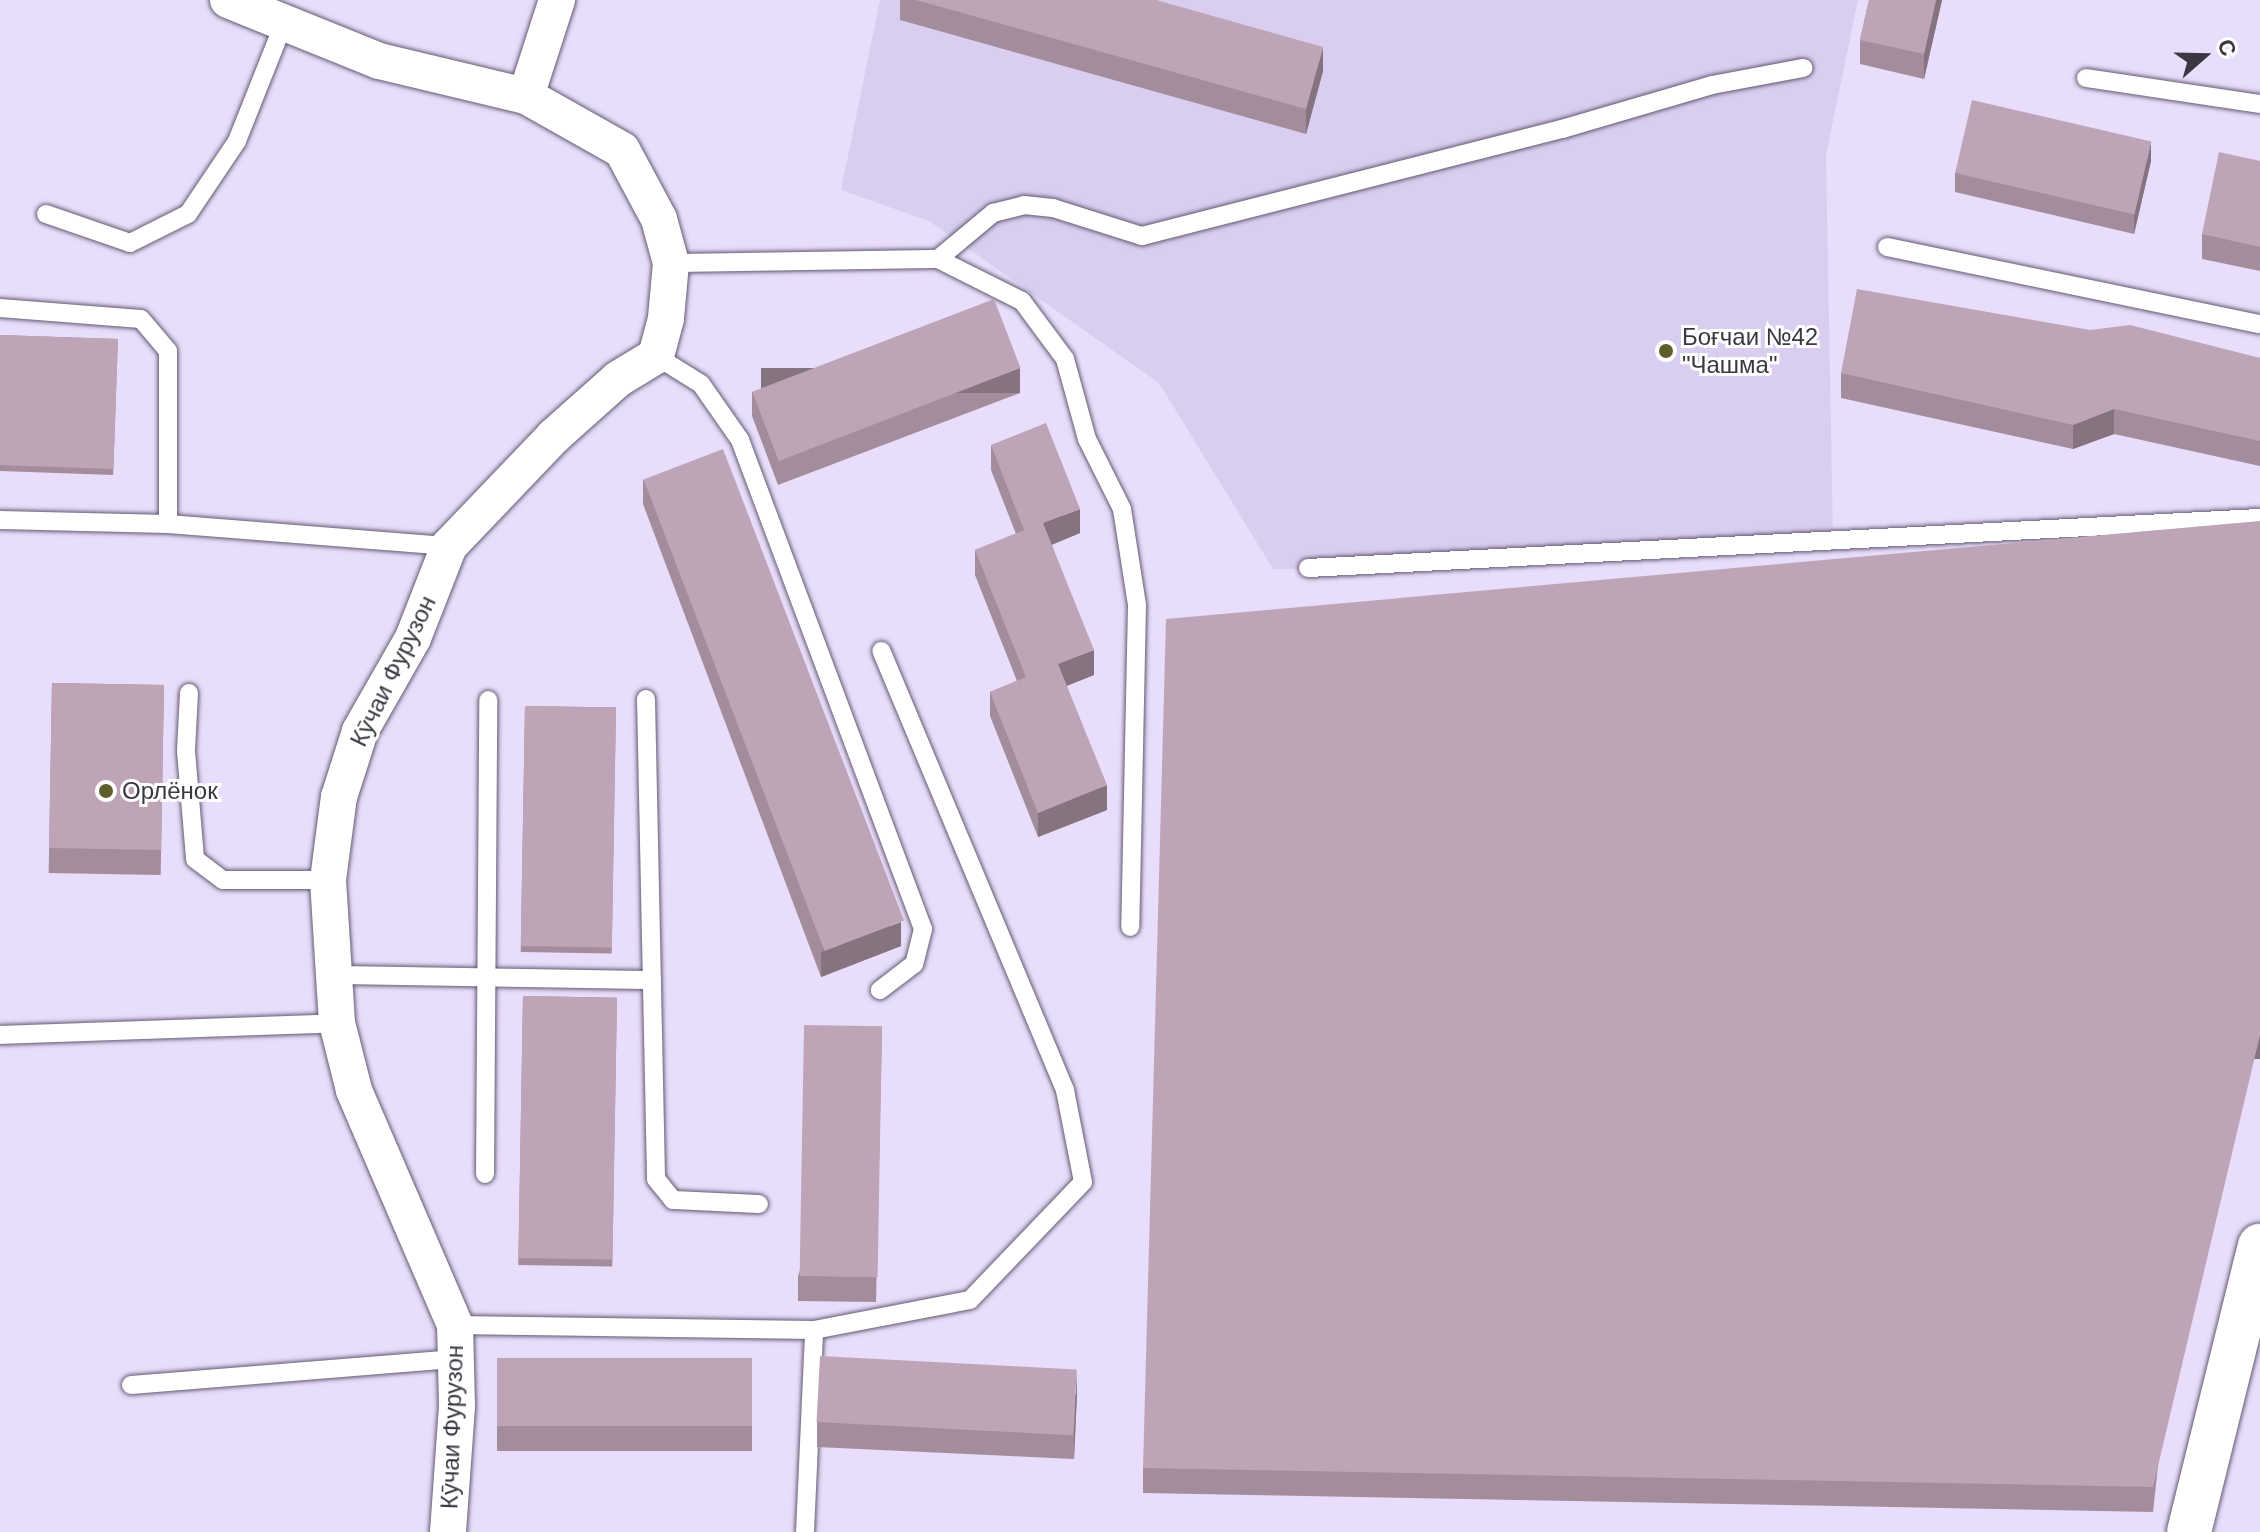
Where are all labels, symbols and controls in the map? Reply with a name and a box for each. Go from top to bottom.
north arrow [2164,16,2244,96]
text: С [2213,36,2241,59]
place label: Боғчаи №42 "Чашма" [1682,323,1818,379]
marker: Боғчаи №42 "Чашма" [1657,342,1675,360]
street label: Кӯчаи Фурузон [344,591,442,751]
place label: Орлёнок [122,777,218,805]
marker: Орлёнок [97,782,115,800]
street label: Кӯчаи Фурузон [435,1344,469,1510]

